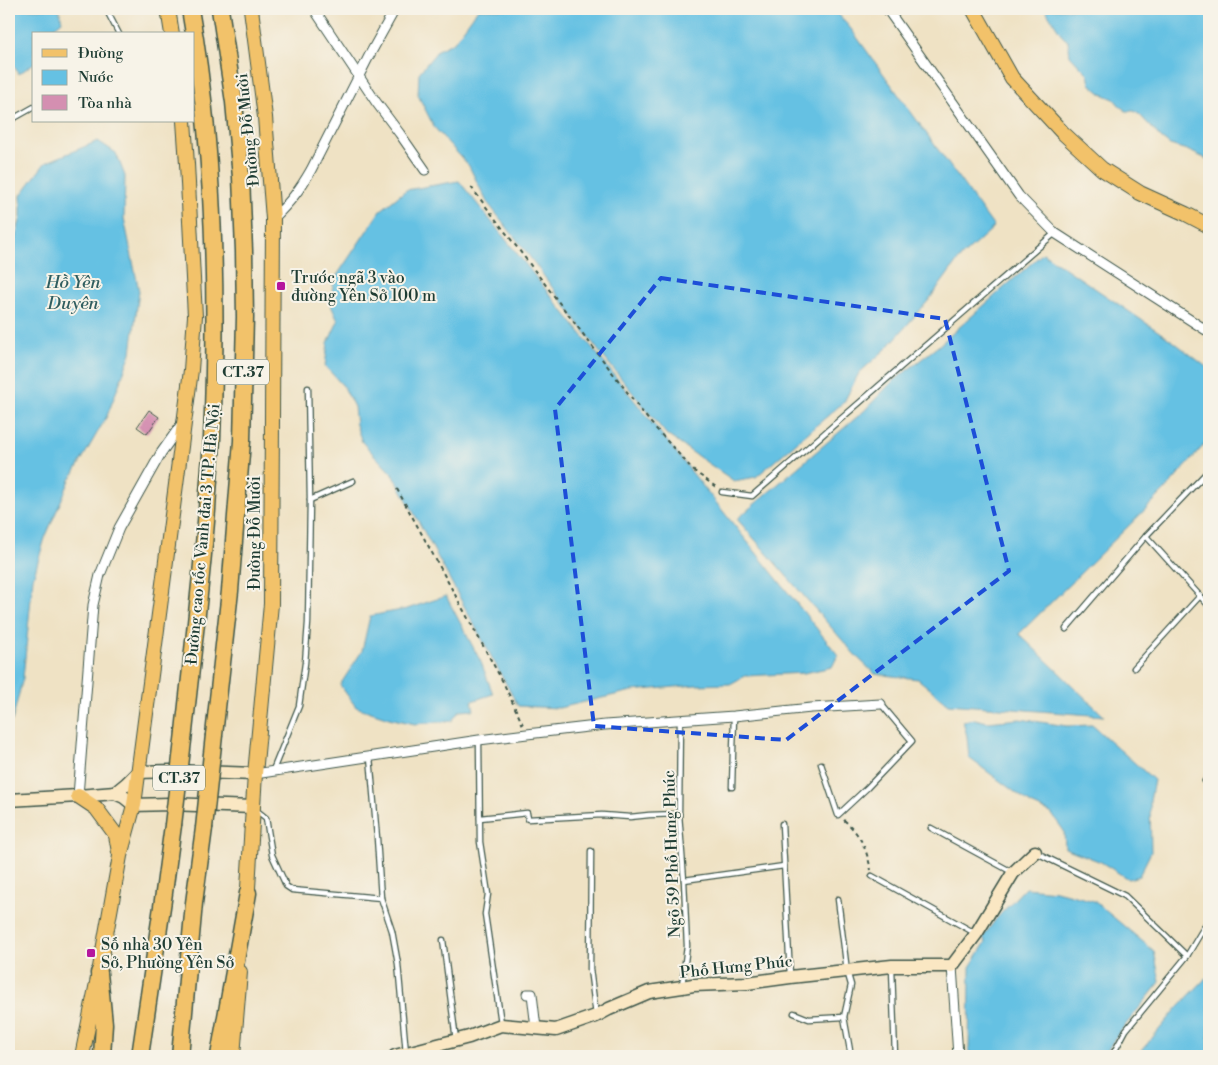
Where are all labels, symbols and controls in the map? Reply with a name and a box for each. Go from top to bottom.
legend [32,32,195,122]
text: Đường [78,44,124,63]
text: Nước [78,68,114,87]
street label: Đường Đỗ Mười [232,72,264,188]
text: Tòa nhà [78,94,132,113]
place label: Trước ngã 3 vào đường Yên Sở 100 m [291,268,436,306]
water label: Hồ Yên Duyên [44,271,101,315]
marker: Trước ngã 3 vào đường Yên Sở 100 m [275,280,287,292]
road number: CT.37 [217,360,269,384]
street label: Đường cao tốc Vành đai 3 TP. Hà Nội [182,403,224,665]
street label: Đường Đỗ Mười [245,476,265,590]
road number: CT.37 [153,766,205,790]
street label: Ngõ 59 Phố Hưng Phúc [659,770,685,938]
place label: Số nhà 30 Yên Sở, Phường Yên Sở [101,935,234,973]
marker: Số nhà 30 Yên Sở, Phường Yên Sở [85,947,97,959]
street label: Phố Hưng Phúc [679,951,794,983]

